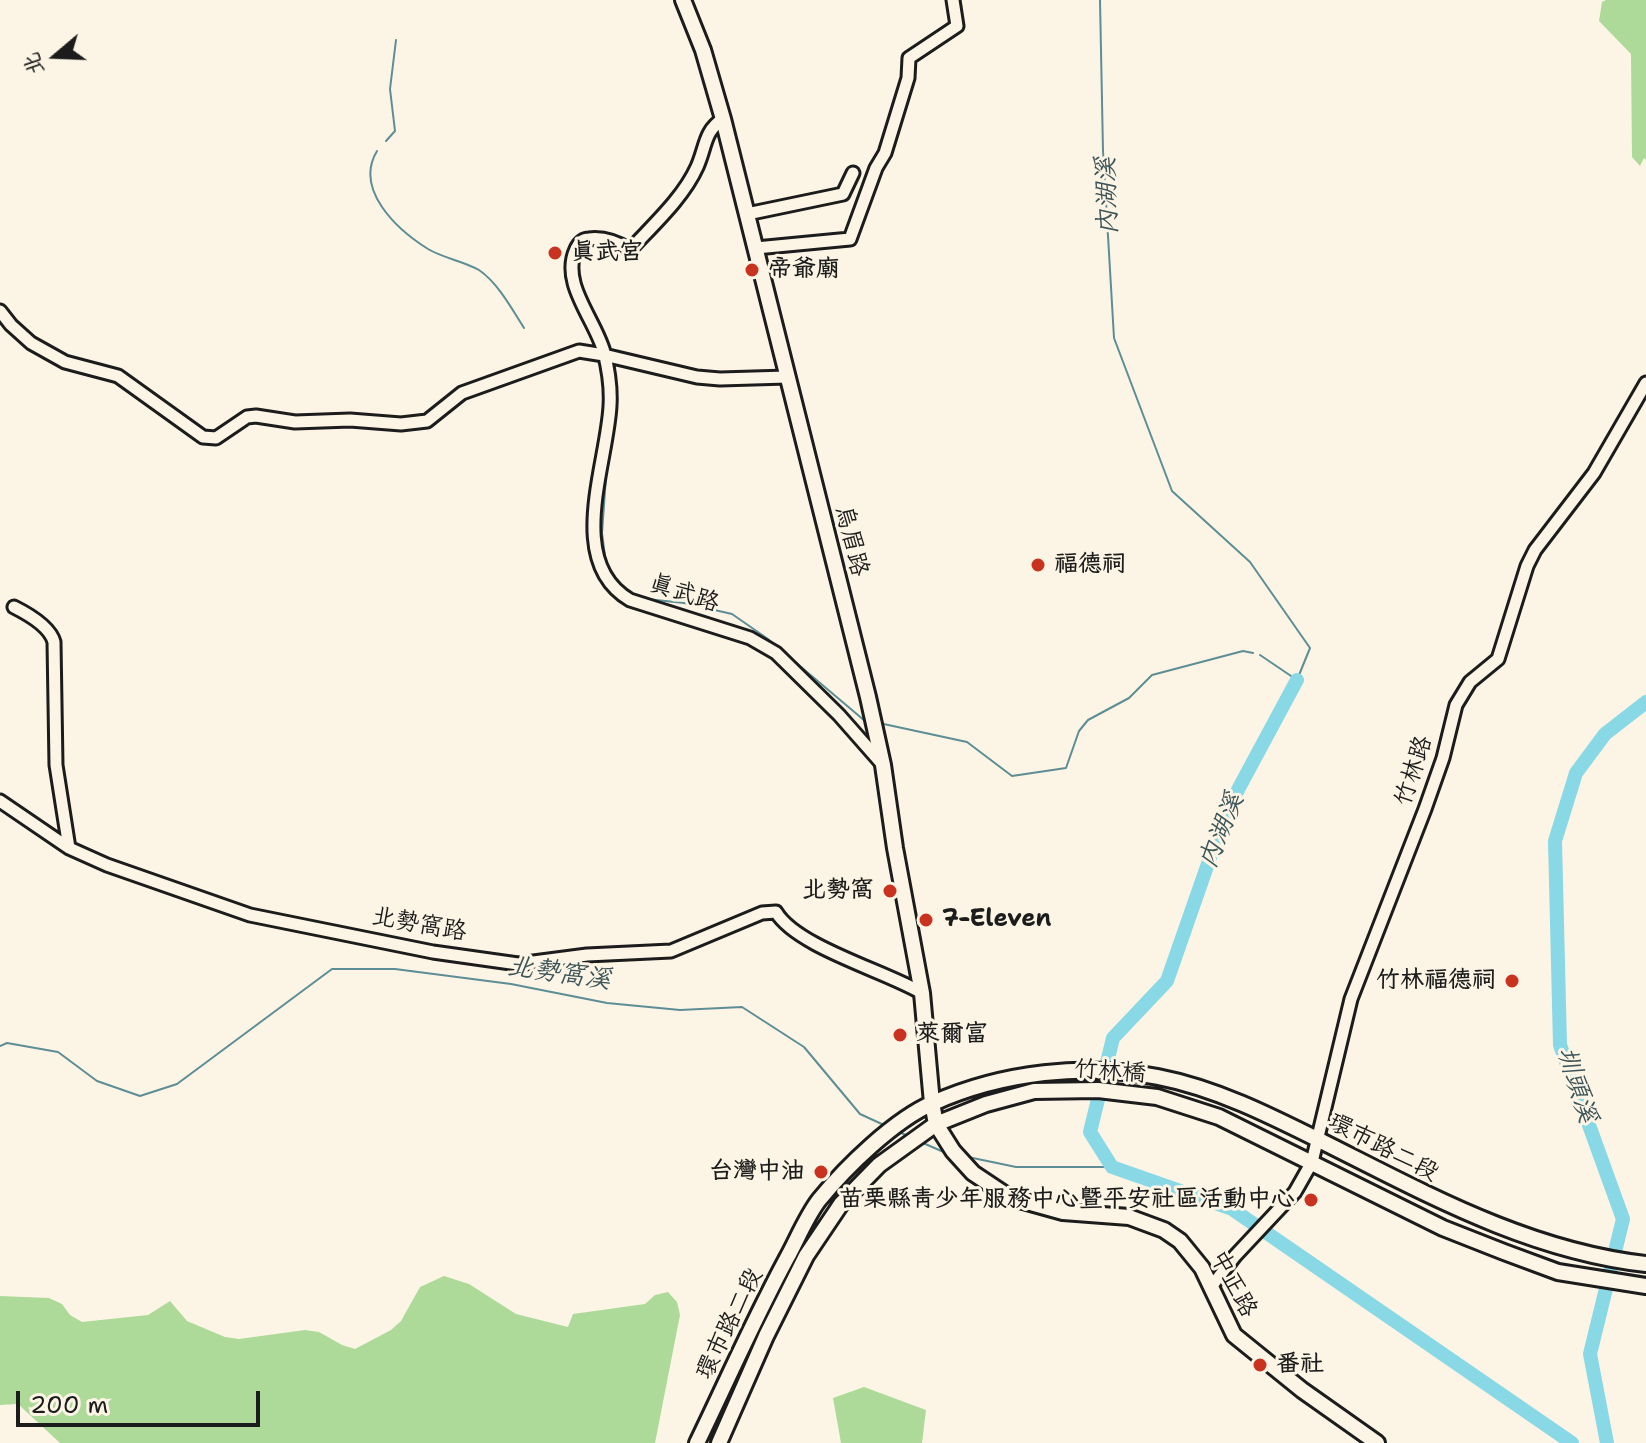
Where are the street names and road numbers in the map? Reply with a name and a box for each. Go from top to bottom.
street label: 烏眉路 [828,503,874,579]
street label: 真武路 [645,569,723,619]
street label: 竹林路 [1389,732,1439,810]
street label: 北勢窩路 [369,902,469,948]
street label: 竹林橋 [1073,1055,1147,1089]
street label: 環市路二段 [1323,1108,1443,1188]
street label: 中正路 [1203,1245,1263,1323]
street label: 環市路二段 [691,1264,769,1384]

